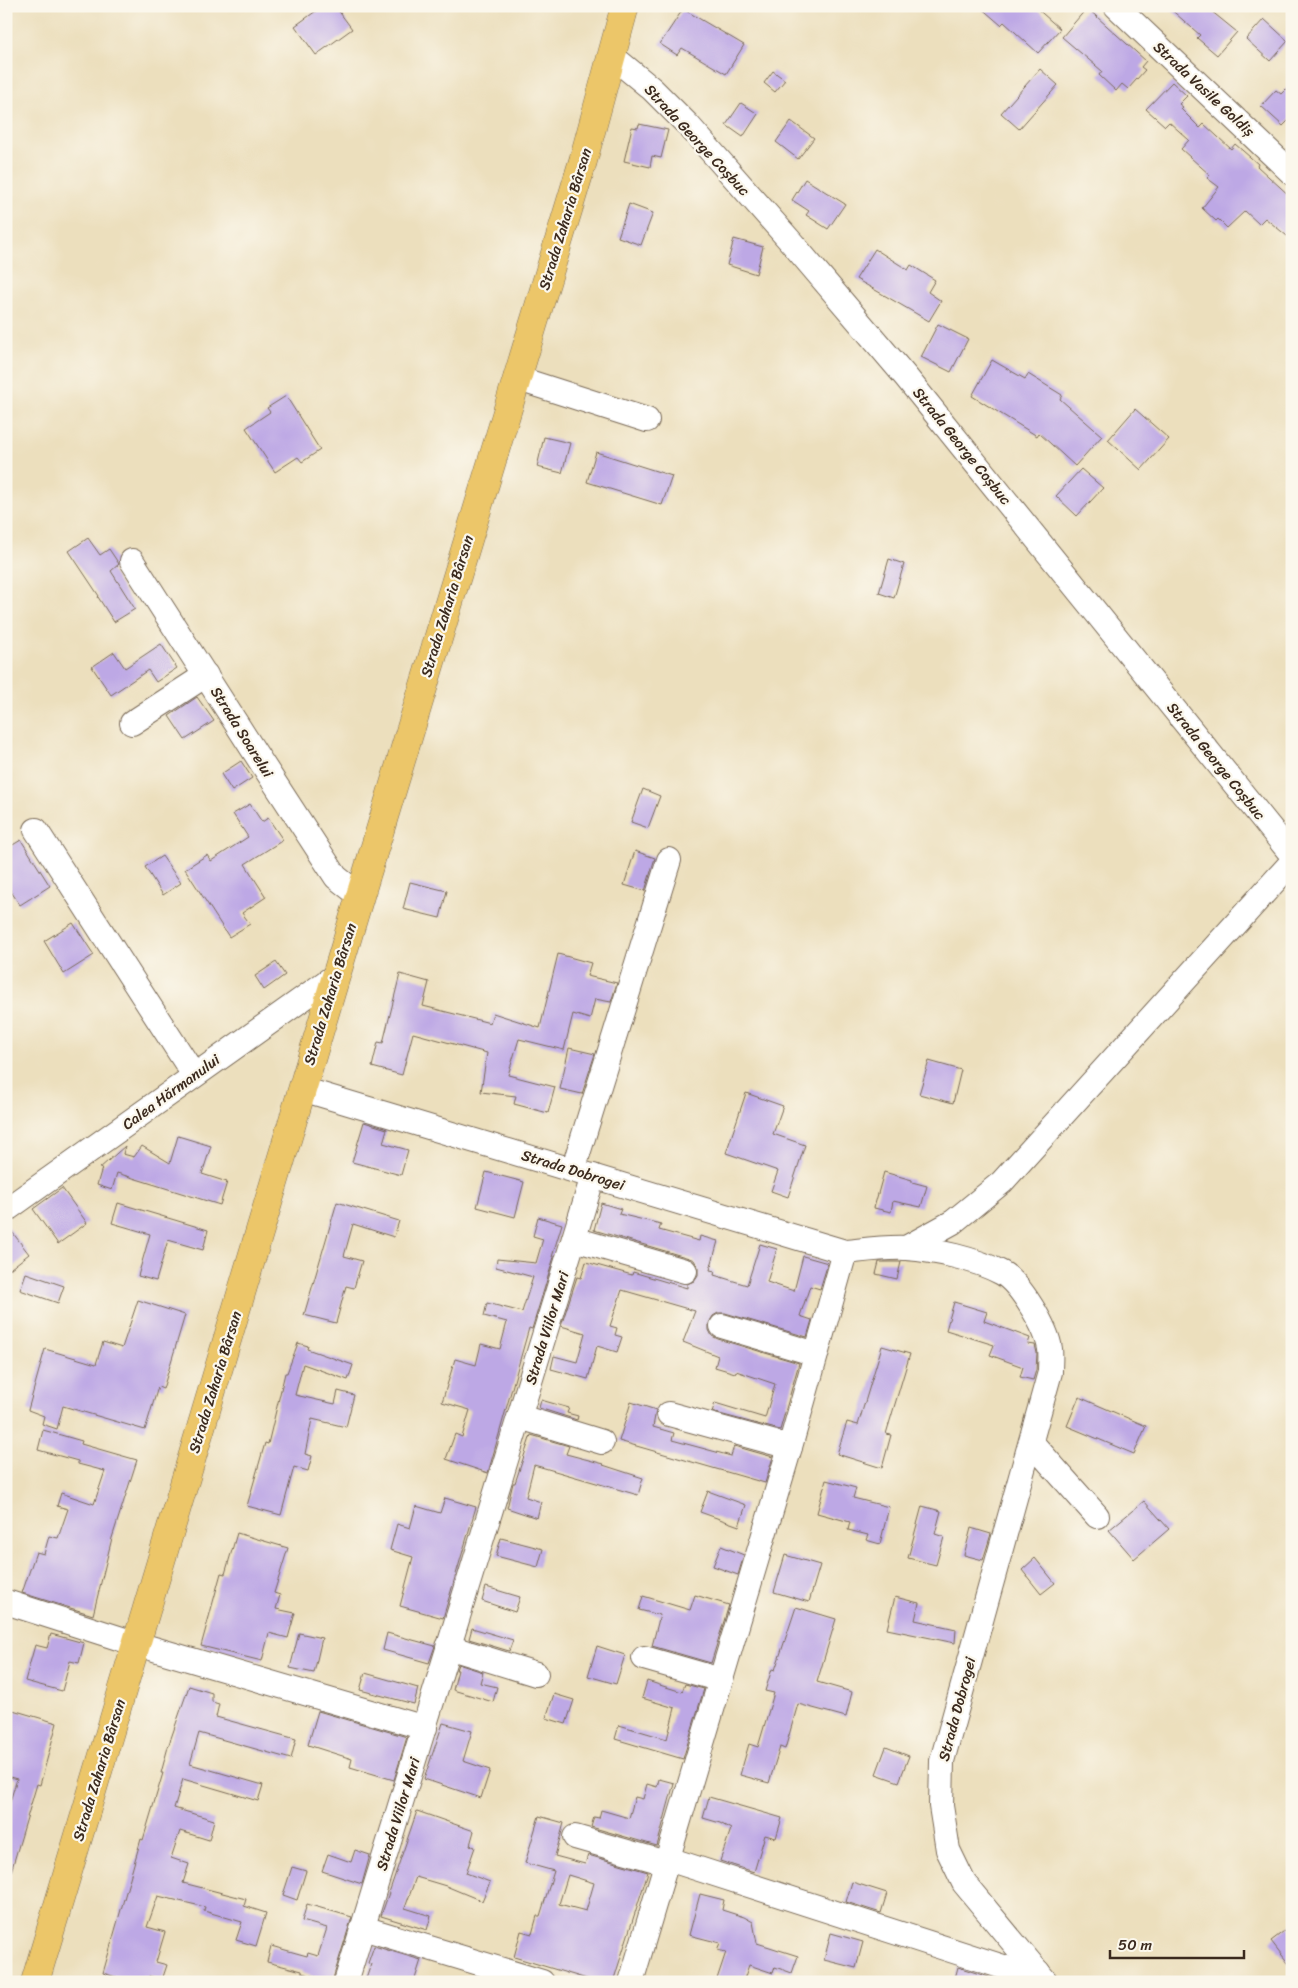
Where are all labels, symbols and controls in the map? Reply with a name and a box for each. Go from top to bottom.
street label: Strada Vasile Goldiș [1147,35,1261,143]
street label: Strada George Coșbuc [638,78,757,203]
street label: Strada Zaharia Bârsan [531,145,599,293]
street label: Strada George Coșbuc [906,381,1018,511]
street label: Strada Zaharia Bârsan [413,532,481,680]
street label: Strada Soarelui [204,681,281,784]
street label: Strada George Coșbuc [1160,696,1272,826]
street label: Strada Zaharia Bârsan [296,920,364,1068]
street label: Calea Hărmanului [116,1047,226,1137]
street label: Strada Dobrogei [518,1142,629,1198]
street label: Strada Viilor Mari [517,1267,577,1388]
street label: Strada Zaharia Bârsan [181,1308,249,1456]
street label: Strada Dobrogei [931,1653,984,1764]
street label: Strada Zaharia Bârsan [65,1696,133,1844]
street label: Strada Viilor Mari [368,1753,428,1874]
scale bar [1110,1928,1244,1960]
text: 50 m [1118,1932,1153,1958]

